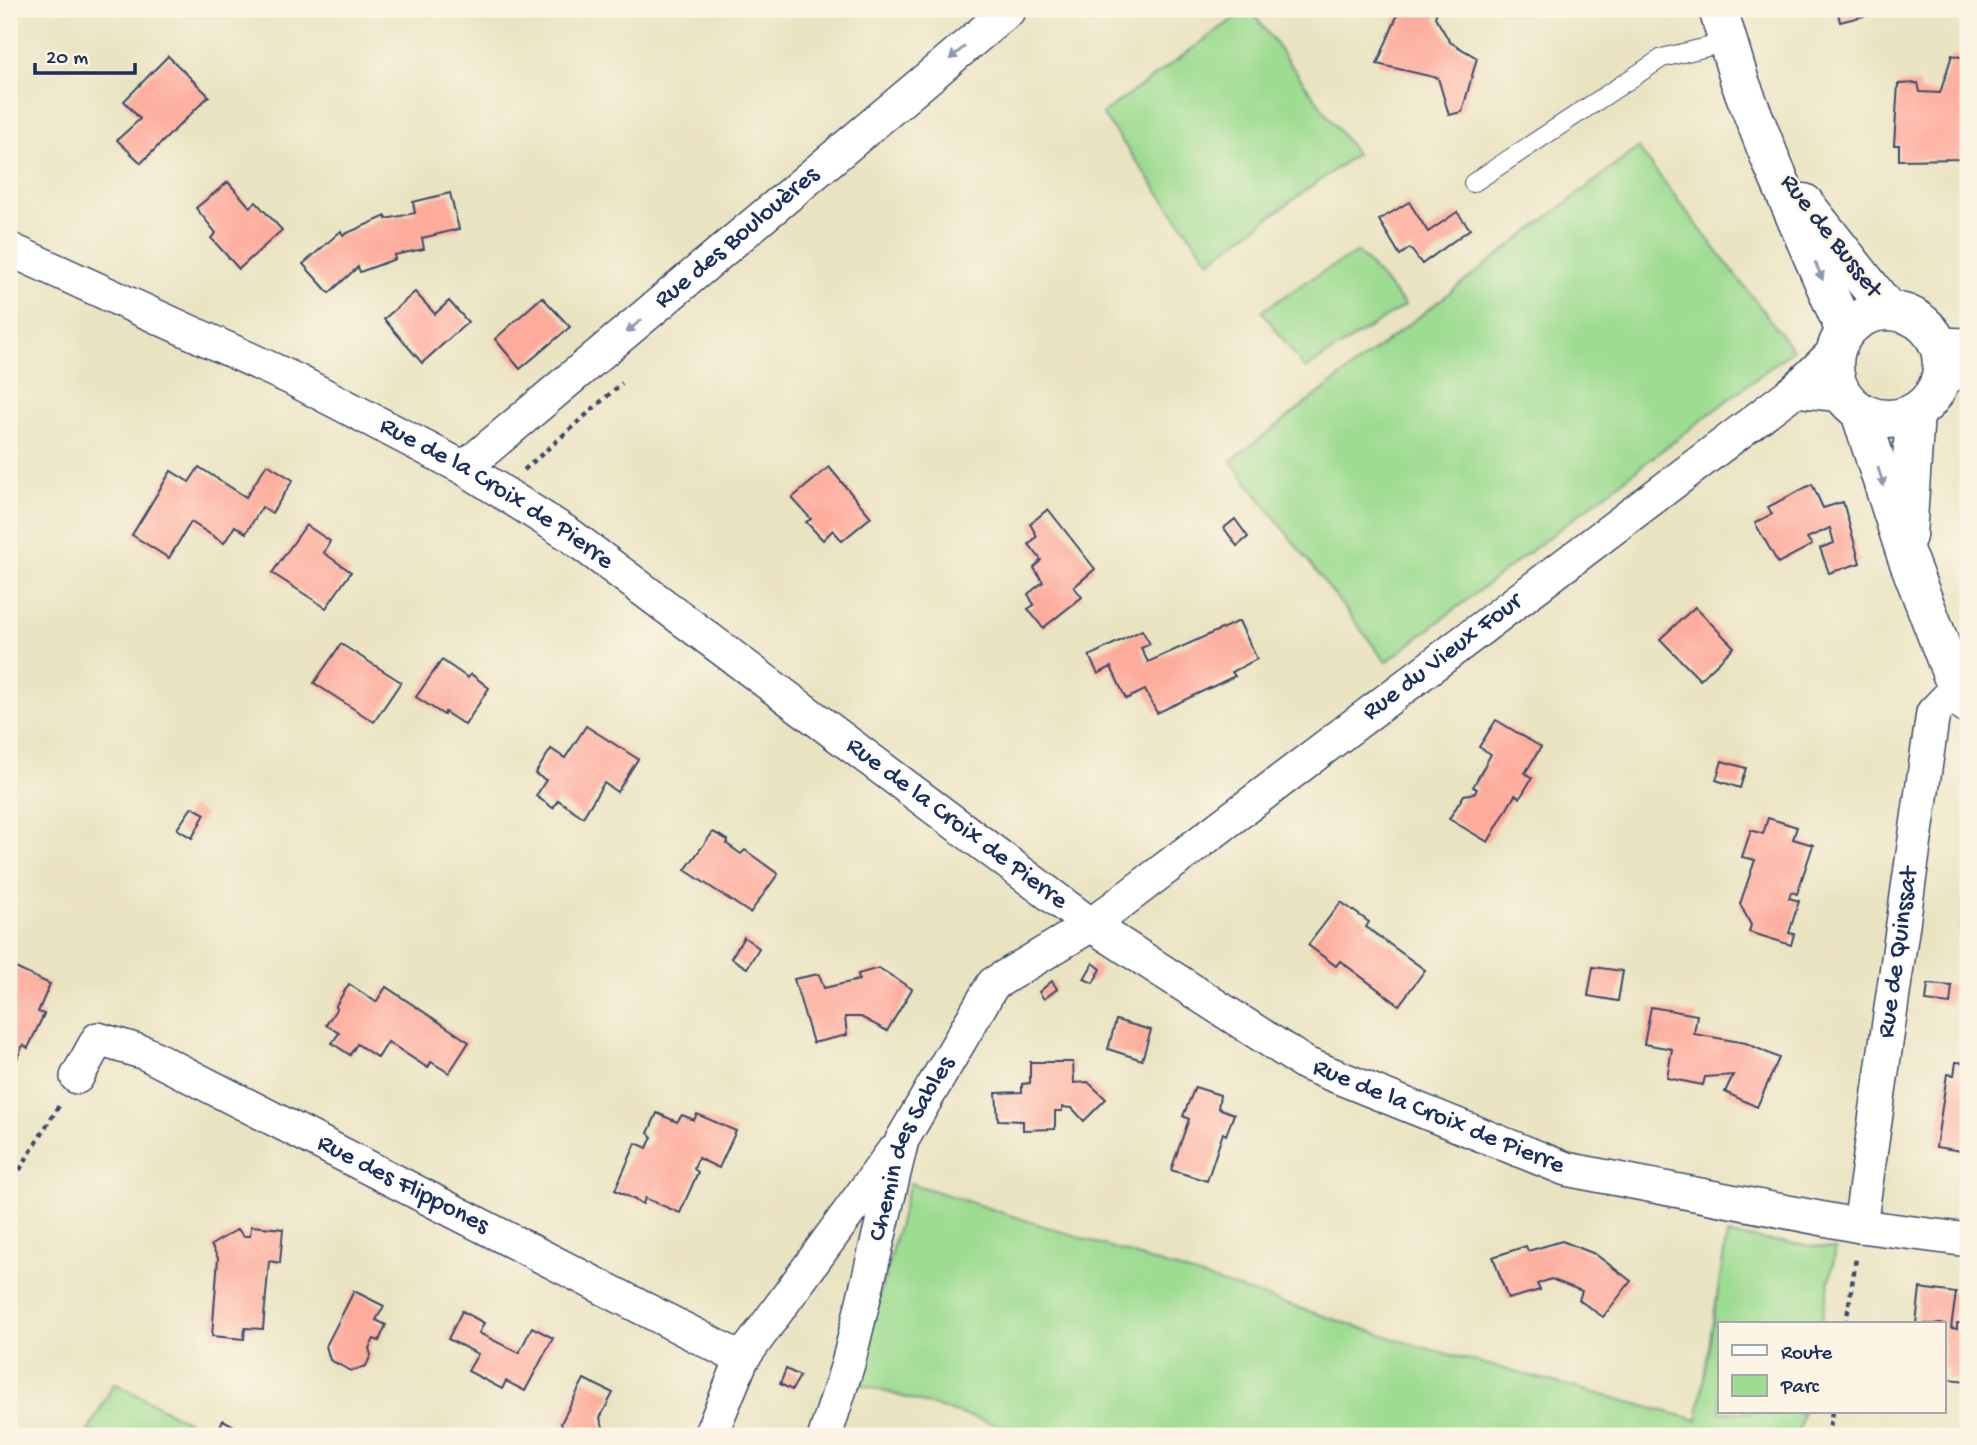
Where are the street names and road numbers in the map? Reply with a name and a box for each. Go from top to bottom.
street label: Rue des Boulouères [648,159,827,316]
street label: Rue de Busset [1772,169,1890,307]
street label: Rue de la Croix de Pierre [374,411,620,578]
street label: Rue du Vieux Four [1357,585,1531,728]
street label: Rue de la Croix de Pierre [839,731,1074,917]
street label: Rue de Quinssat [1871,863,1927,1040]
street label: Chemin des Sables [863,1050,963,1244]
street label: Rue de la Croix de Pierre [1308,1053,1569,1182]
street label: Rue des Flippones [312,1128,495,1243]

